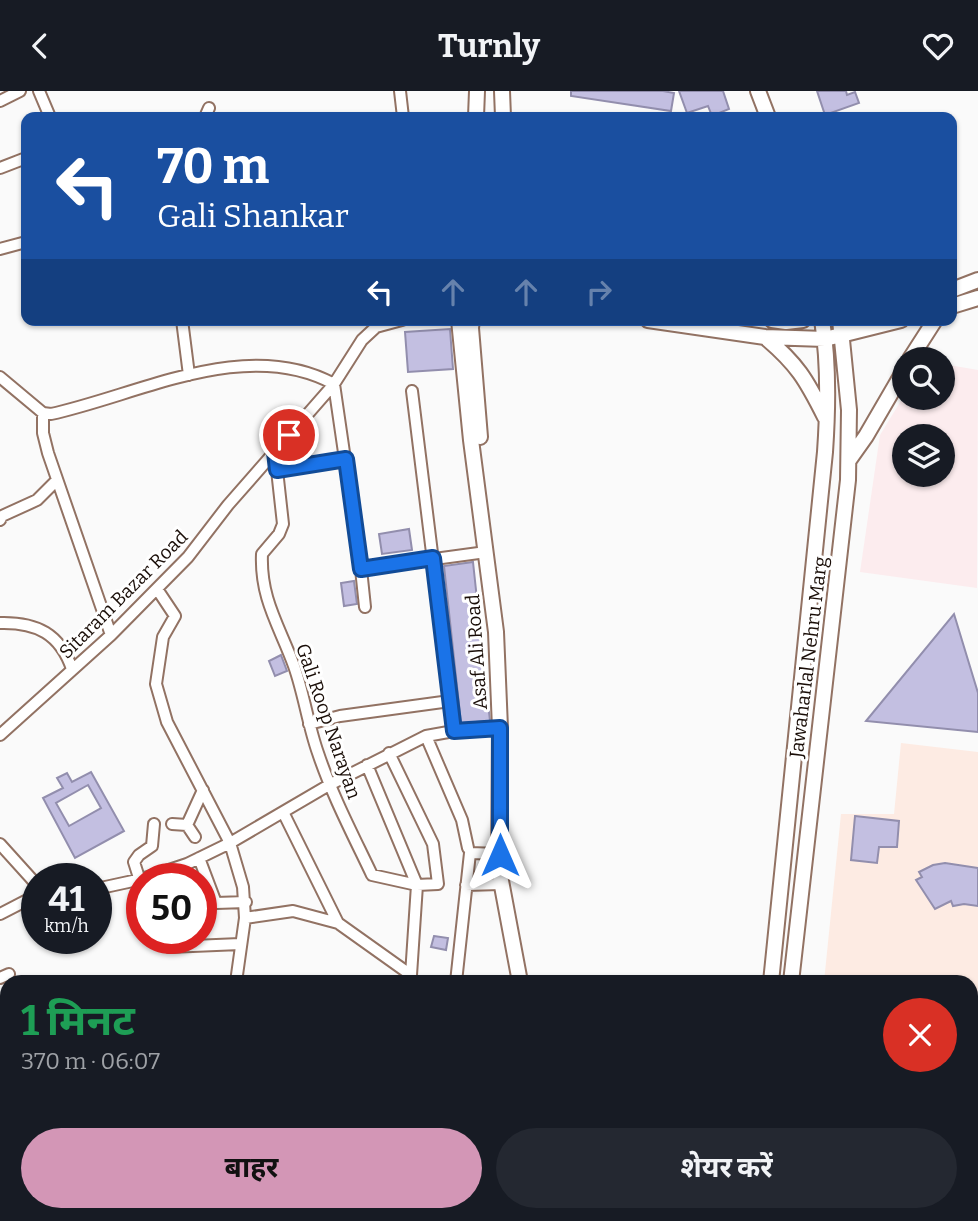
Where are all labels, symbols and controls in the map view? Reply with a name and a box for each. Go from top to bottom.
icon: back [21,27,59,65]
text: Turnly [438,27,540,65]
icon: heart [919,27,957,65]
text: 70 m [157,137,269,196]
icon: left [42,140,133,231]
text: Gali Shankar [157,197,349,235]
icon: left [361,273,399,311]
icon: ahead [434,273,472,311]
icon: ahead [507,273,545,311]
icon: right [580,273,618,311]
map controls [892,347,955,487]
button: search [892,347,955,410]
pin [259,405,319,465]
icon: arrive [270,416,308,454]
button: layers [892,424,955,487]
street label: Sitaram Bazar Road [54,525,192,663]
street label: Jawaharlal Nehru Marg [785,555,832,760]
street label: Asaf Ali Road [461,593,492,711]
street label: Gali Roop Narayan [291,640,366,802]
position arrow [463,818,537,892]
speed limit sign: 50 [126,863,217,954]
text: 41 [48,878,85,920]
text: km/h [44,915,89,937]
text: 1 मिनट [21,996,135,1046]
button: close [883,998,957,1072]
text: 370 m · 06:07 [21,1047,160,1075]
button: बाहर [21,1128,482,1208]
button: शेयर करें [496,1128,957,1208]

